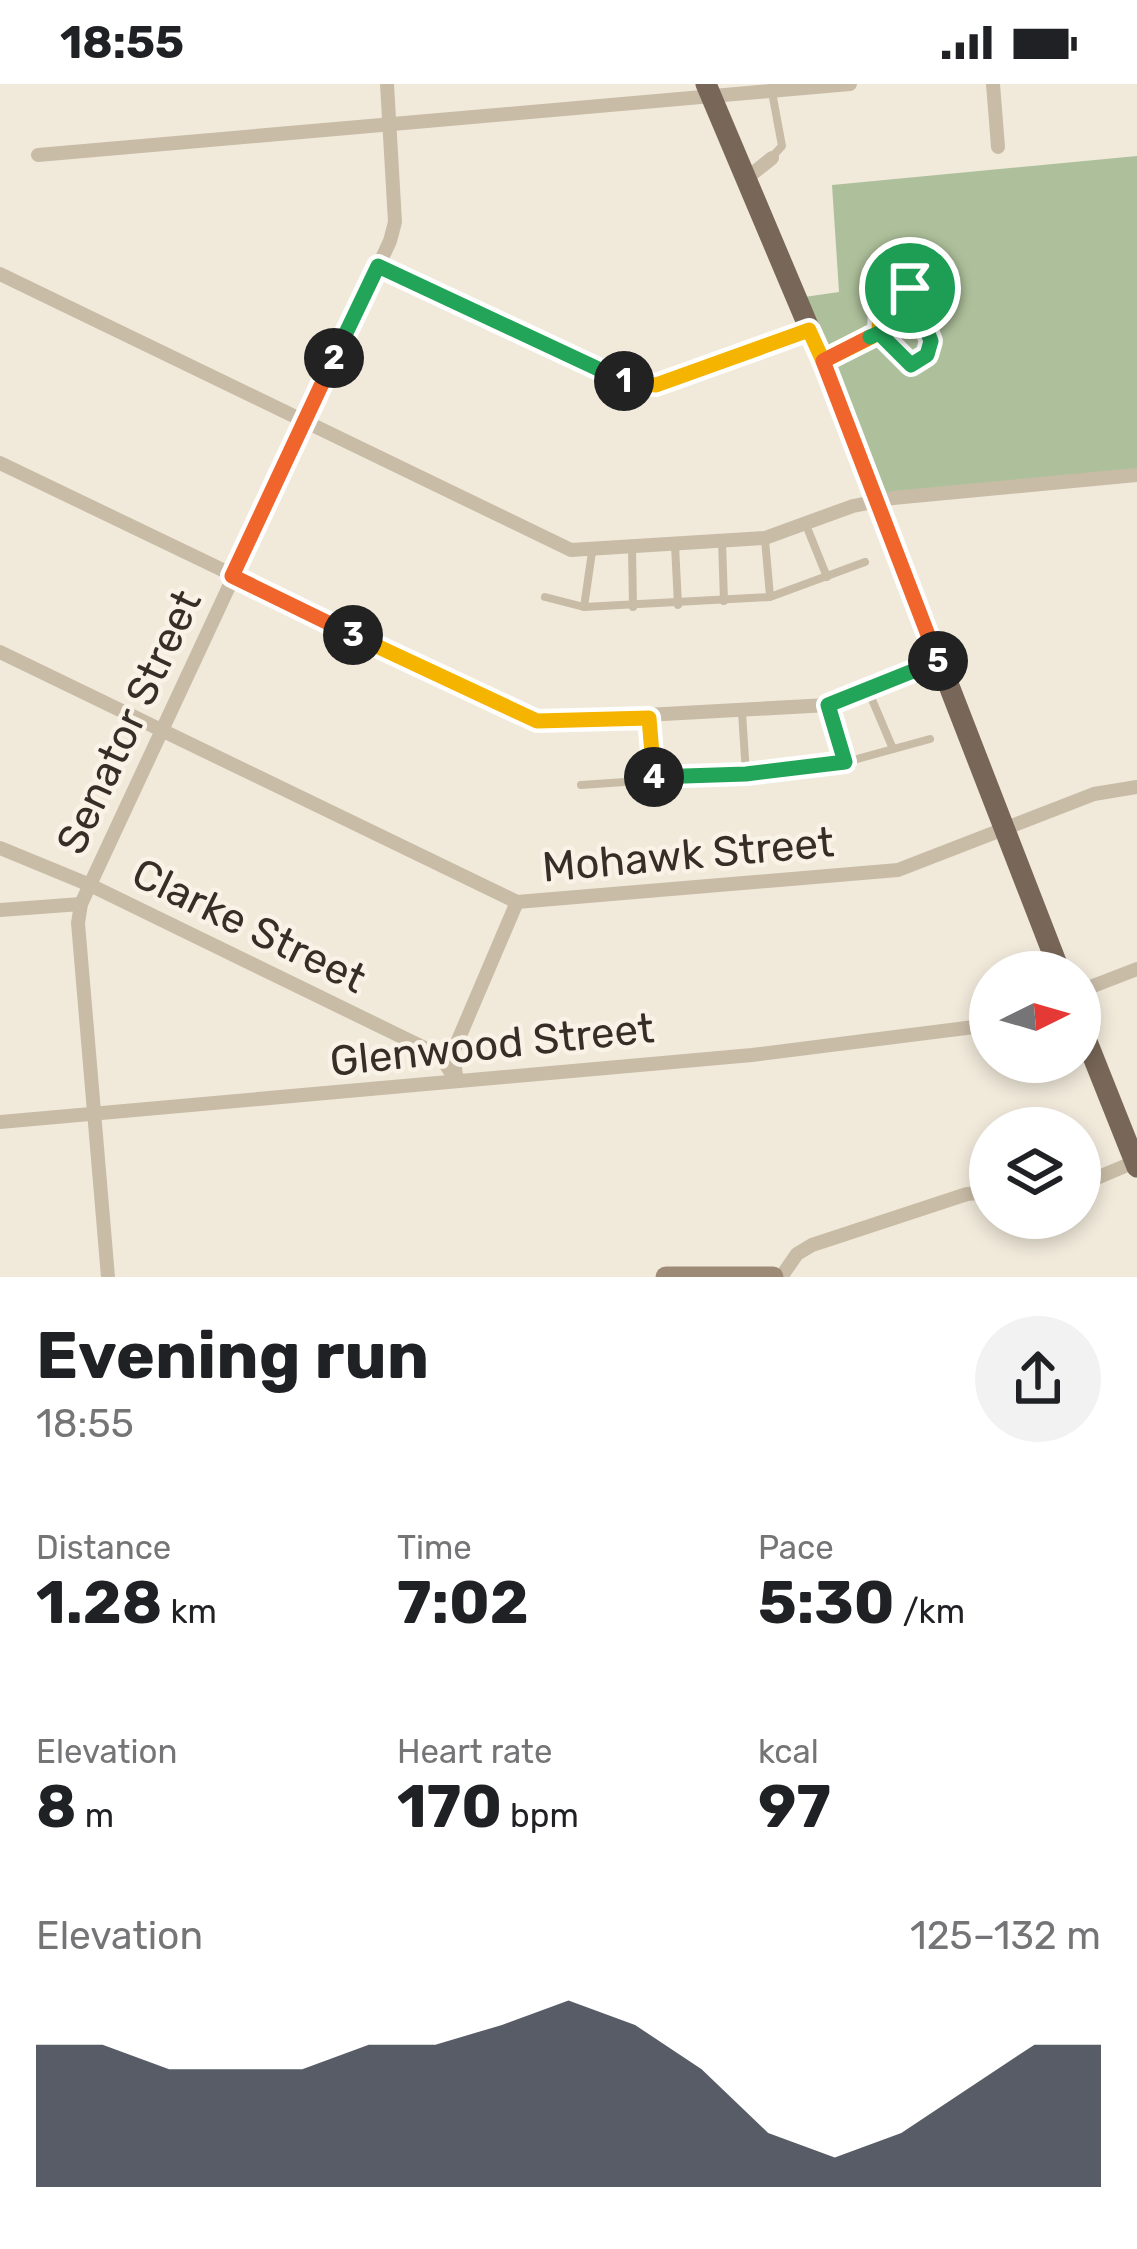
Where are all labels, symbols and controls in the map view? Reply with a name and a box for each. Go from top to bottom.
text: 18:55 [60,16,184,69]
pin [859,237,961,339]
icon: arrive [877,255,943,321]
pin: 2 [304,328,364,388]
text: 2 [323,338,345,377]
pin: 1 [594,351,654,411]
text: 1 [616,361,632,400]
street label: Senator Street [46,582,212,862]
pin: 3 [323,605,383,665]
text: 3 [342,615,364,654]
pin: 5 [908,631,968,691]
text: 5 [927,641,949,680]
pin: 4 [624,747,684,807]
text: 4 [643,757,665,796]
street label: Mohawk Street [540,817,836,893]
street label: Clarke Street [124,848,374,1004]
north arrow [969,951,1101,1083]
map controls [969,951,1101,1239]
street label: Glenwood Street [328,1003,656,1087]
button: layers [969,1107,1101,1239]
text: Evening run [36,1316,429,1395]
button: share [975,1316,1101,1442]
text: 18:55 [36,1401,134,1447]
text: Distance [36,1528,171,1567]
text: Time [397,1528,472,1567]
text: Pace [758,1528,834,1567]
text: 1.28 [36,1567,162,1638]
text: 7:02 [397,1567,529,1638]
text: 5:30 [758,1567,895,1638]
text: km [162,1592,217,1631]
text: /km [895,1592,965,1631]
text: Elevation [36,1732,177,1771]
text: Heart rate [397,1732,553,1771]
text: kcal [758,1732,819,1771]
text: 8 [36,1771,77,1842]
text: 170 [397,1771,502,1842]
text: 97 [758,1771,831,1842]
text: m [77,1796,114,1835]
text: bpm [502,1796,579,1835]
text: Elevation [36,1913,203,1959]
text: 125–132 m [910,1913,1101,1959]

